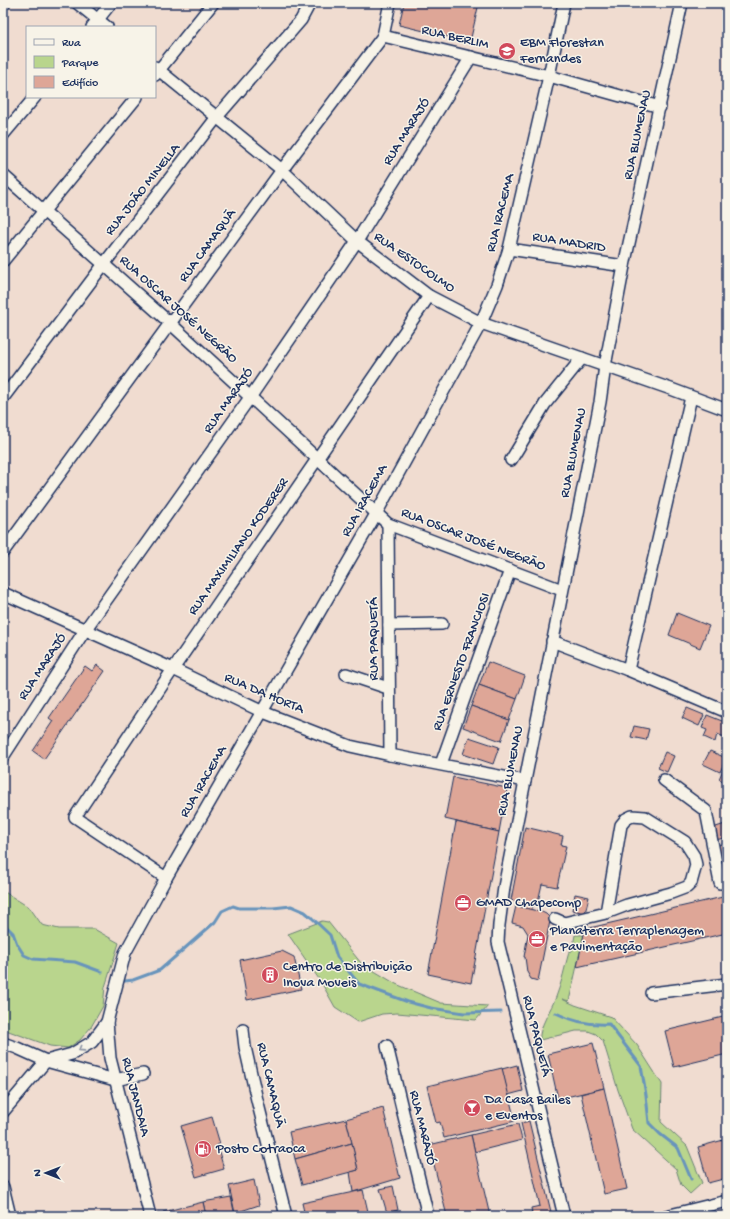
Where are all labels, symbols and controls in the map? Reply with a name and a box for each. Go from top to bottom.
street label: RUA BERLIM [420,22,491,54]
legend [26,26,156,98]
place label: EBM Florestan Fernandes [519,35,604,68]
text: Rua [62,37,81,51]
school or university icon: EBM Florestan Fernandes [497,41,517,61]
text: Parque [61,57,99,71]
text: Edifício [62,77,98,91]
street label: RUA BLUMENAU [620,89,656,181]
street label: RUA MARAJÓ [380,95,435,169]
street label: RUA JOÃO MINELLA [102,140,185,239]
street label: RUA IRACEMA [483,171,519,254]
street label: RUA CAMAQUÃ [176,205,241,286]
street label: RUA ESTOCOLMO [370,229,458,298]
street label: RUA MADRID [531,229,608,257]
street label: RUA OSCAR JOSÉ NEGRÃO [115,252,241,368]
street label: RUA MARAJÓ [200,364,258,437]
street label: RUA BLUMENAU [557,407,591,499]
street label: RUA IRACEMA [338,461,392,540]
street label: RUA MAXIMILIANO KODERER [185,474,293,619]
street label: RUA OSCAR JOSÉ NEGRÃO [398,505,548,576]
street label: RUA ERNESTO FRANCIOSI [429,591,495,733]
street label: RUA PAQUETÁ [366,597,383,680]
street label: RUA MARAJÓ [15,630,71,704]
street label: RUA DA HORTA [222,670,307,719]
street label: RUA BLUMENAU [494,725,528,817]
street label: RUA IRACEMA [177,742,232,821]
office icon: GMAD Chapecomp [453,893,473,913]
place label: GMAD Chapecomp [476,895,581,912]
place label: Planaterra Terraplenagem e Pavimentação [549,923,704,956]
office icon: Planaterra Terraplenagem e Pavimentação [527,929,547,949]
place label: Centro de Distribuição Inova Moveis [283,959,412,992]
building icon: Centro de Distribuição Inova Moveis [260,965,280,985]
street label: RUA PAQUETÁ [518,994,554,1079]
street label: RUA CAMAQUÃ [252,1041,288,1130]
one-way arrow [78,1044,85,1052]
street label: RUA JANDAIA [117,1056,153,1139]
street label: RUA MARAJÓ [405,1089,440,1168]
place label: Da Casa Bailes e Eventos [484,1092,571,1125]
bar icon: Da Casa Bailes e Eventos [462,1098,482,1118]
fuel station icon: Posto Cotraoca [193,1139,213,1159]
place label: Posto Cotraoca [215,1141,307,1158]
north arrow [26,1153,66,1193]
text: N [32,1169,44,1177]

